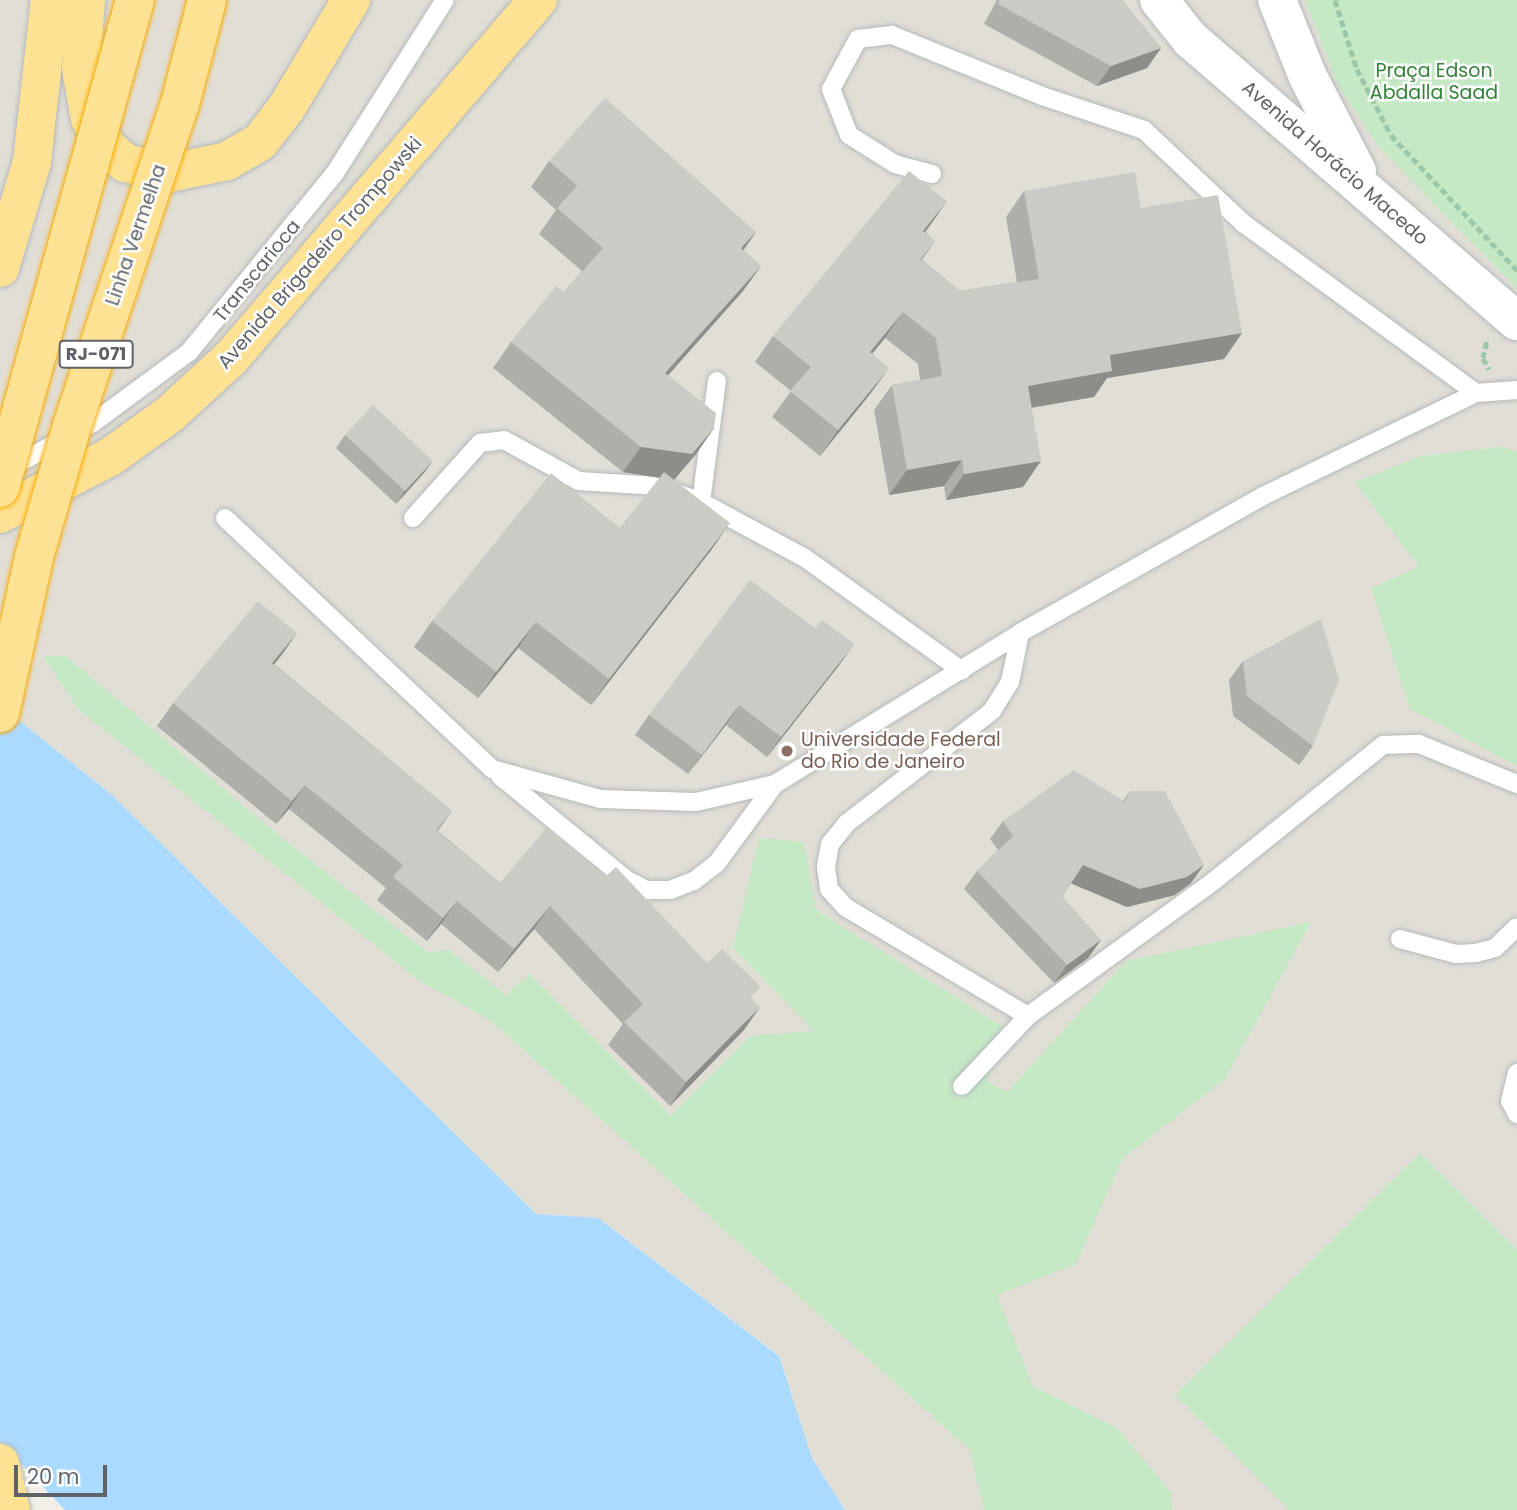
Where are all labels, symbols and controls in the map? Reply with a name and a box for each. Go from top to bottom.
park label: Praça Edson Abdalla Saad [1370,60,1498,104]
street label: Avenida Horácio Macedo [1237,76,1433,250]
street label: Avenida Brigadeiro Trompowski [213,132,427,374]
street label: Linha Vermelha [101,161,171,309]
street label: Transcarioca [209,215,305,327]
road number: RJ-071 [57,340,134,368]
place label: Universidade Federal do Rio de Janeiro [801,729,1001,773]
marker: Universidade Federal do Rio de Janeiro [779,743,795,759]
scale bar [18,1450,110,1494]
text: 20 m [27,1462,80,1491]

